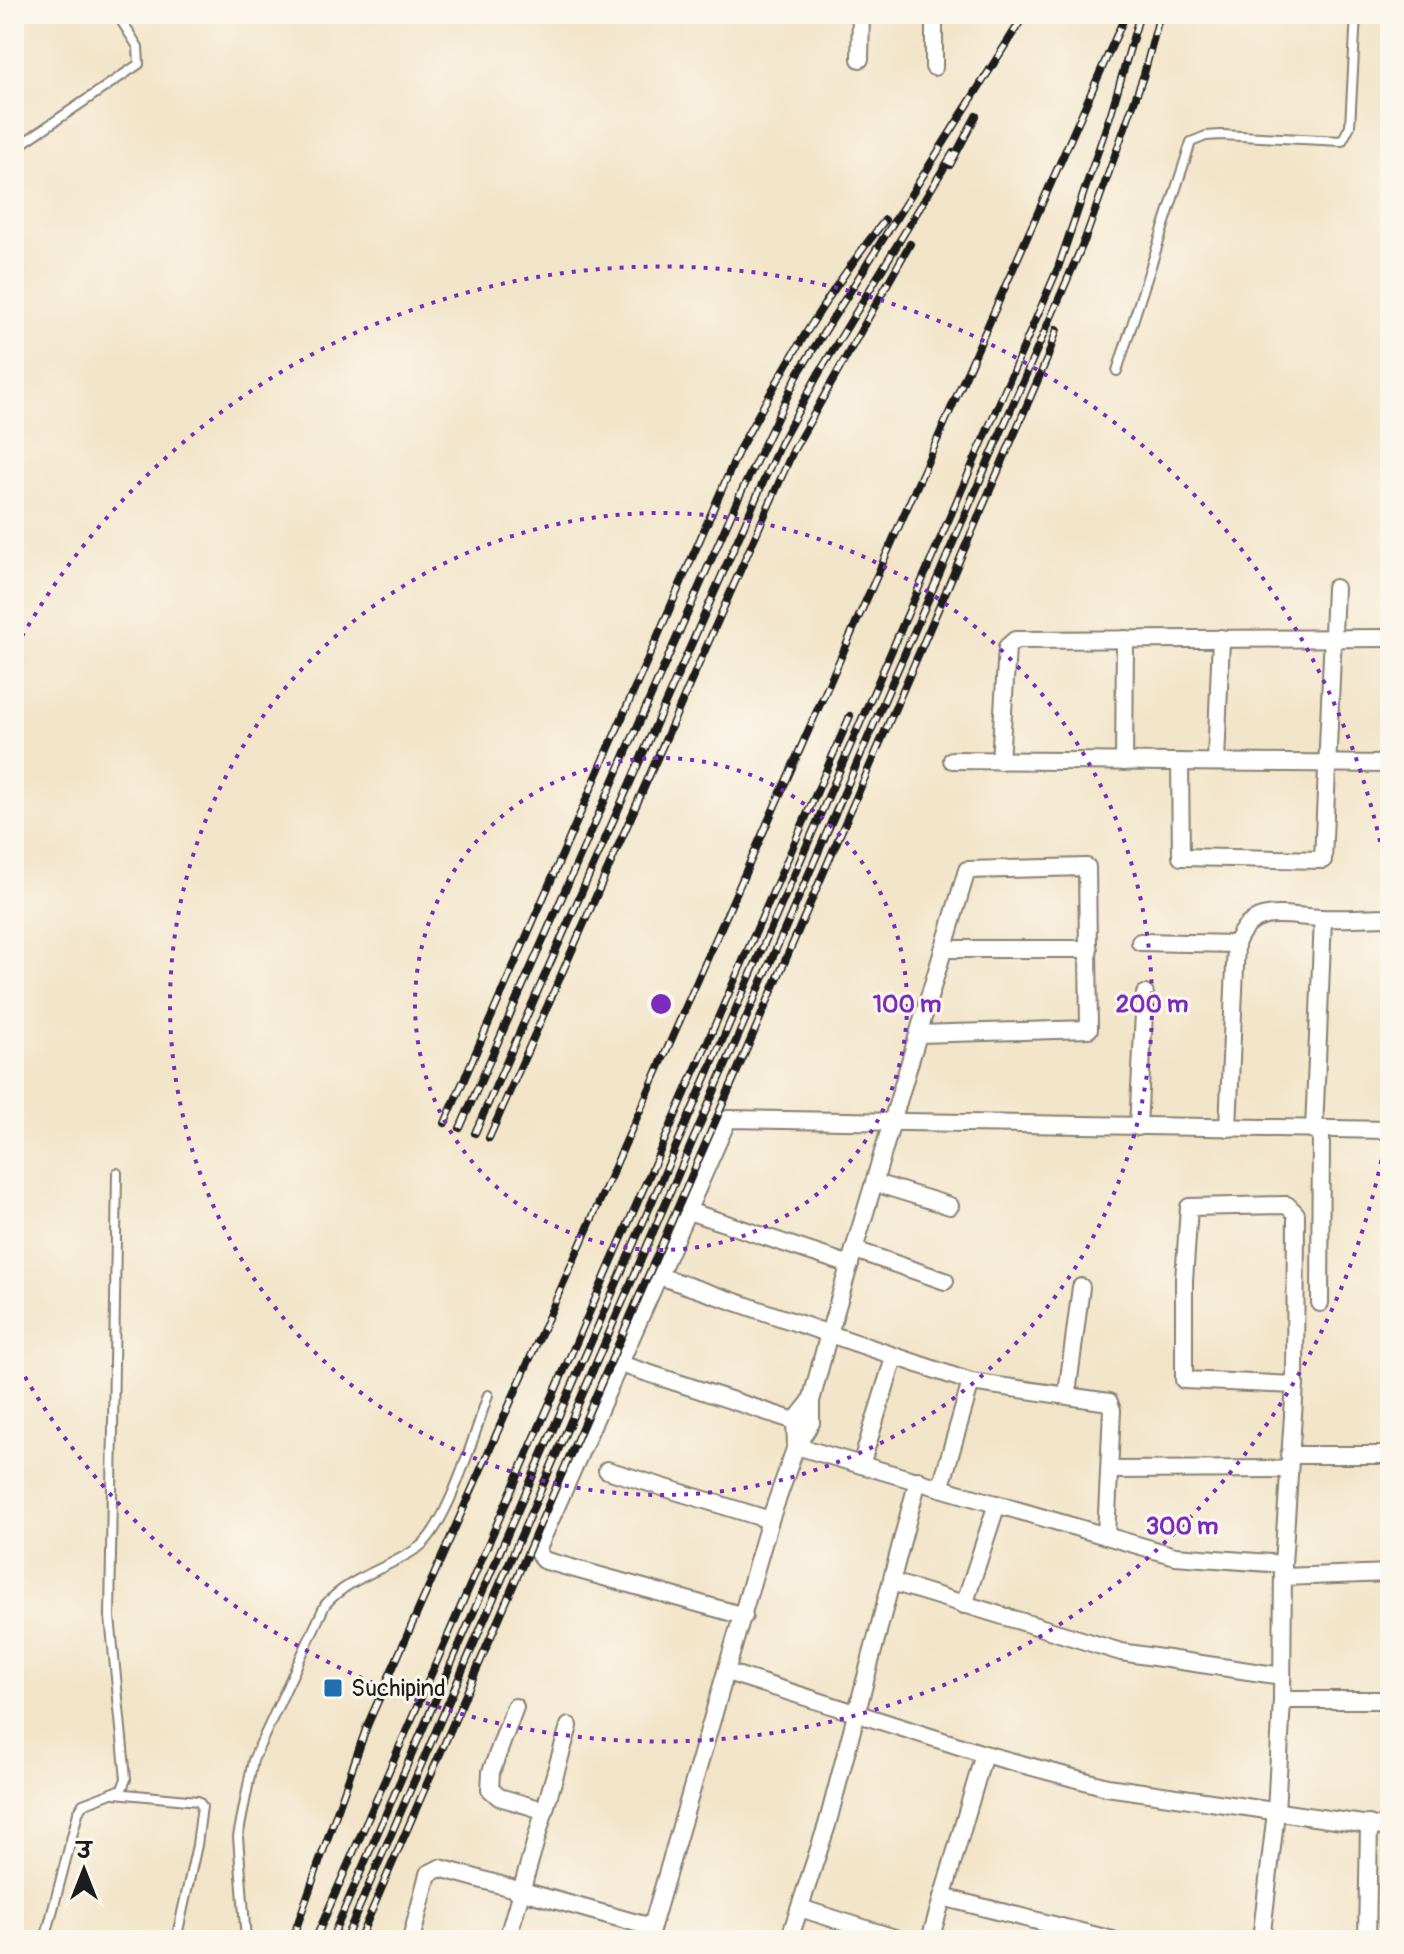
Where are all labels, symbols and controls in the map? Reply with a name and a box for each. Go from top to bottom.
centre of rings [647,990,675,1018]
text: 100 m [873,990,941,1019]
text: 200 m [1116,990,1188,1019]
text: 300 m [1146,1512,1218,1541]
place label: Suchipind [351,1674,446,1703]
marker: Suchipind [322,1677,344,1699]
north arrow [44,1830,124,1910]
text: उ [75,1837,94,1865]

